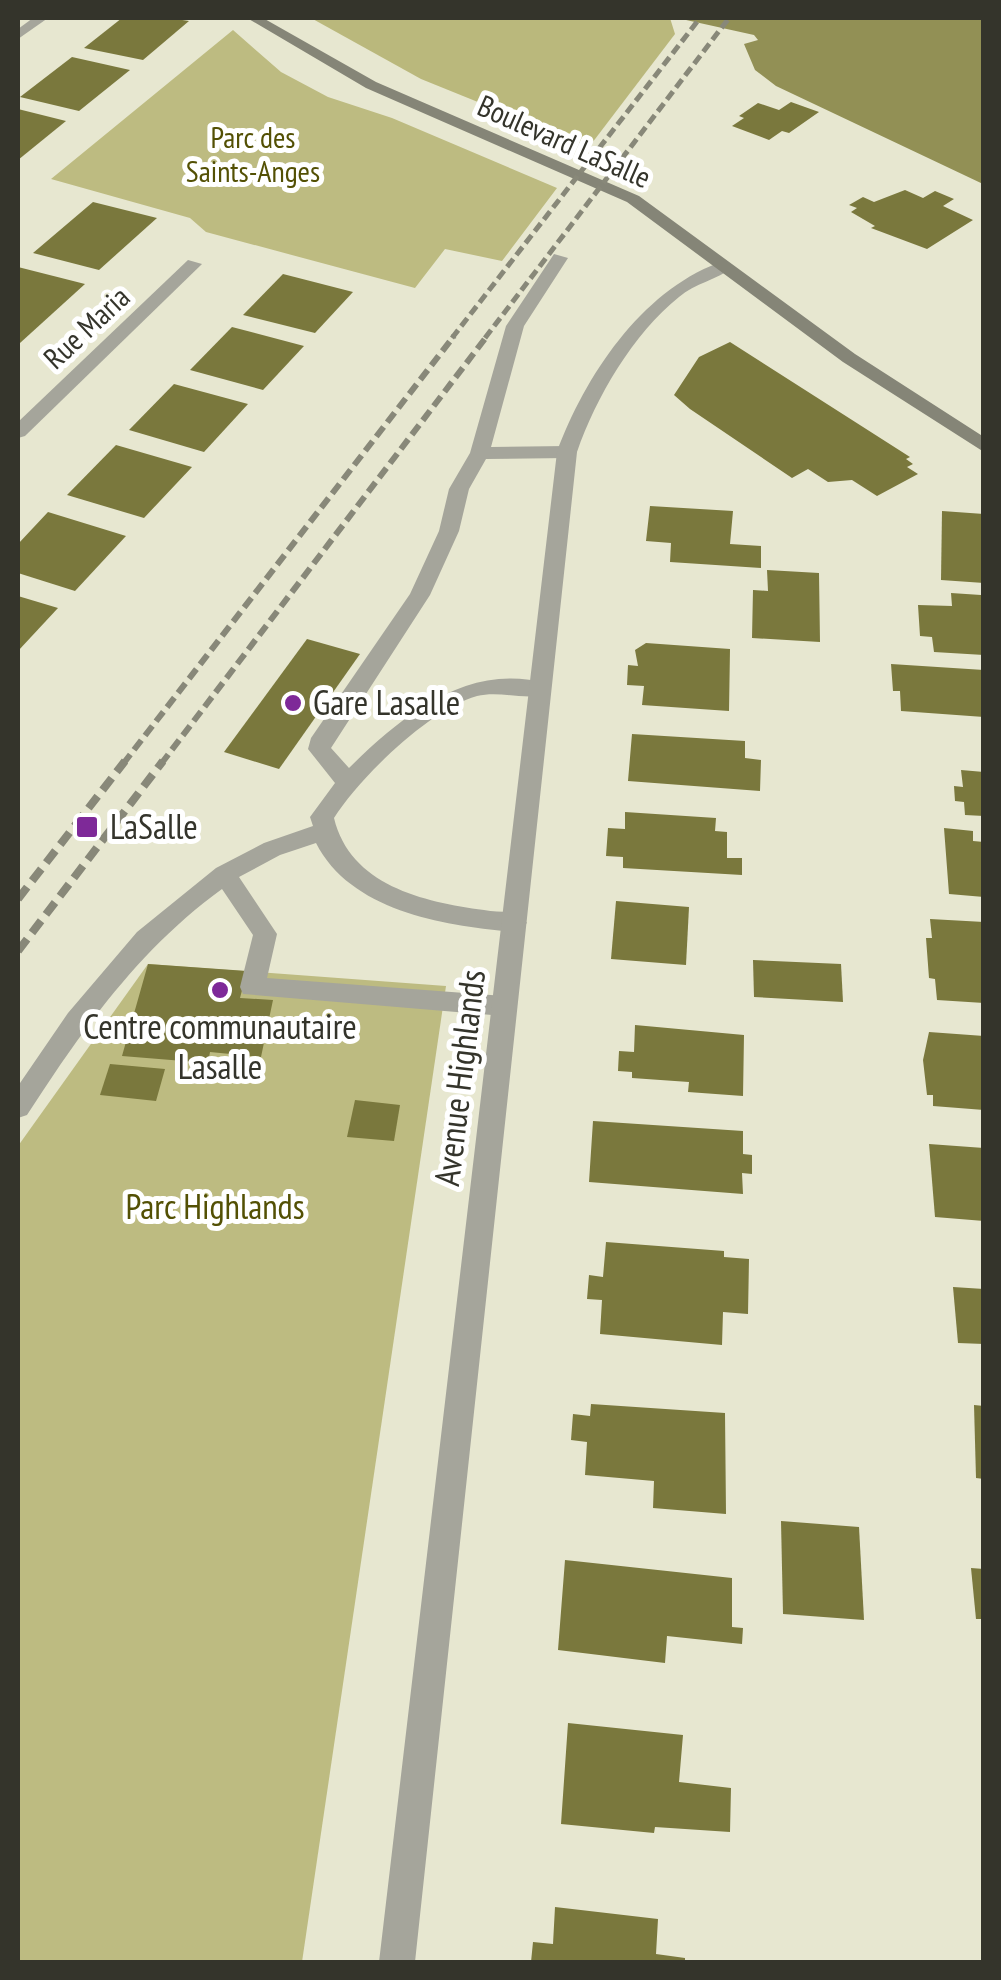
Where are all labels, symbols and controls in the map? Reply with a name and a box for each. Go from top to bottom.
street label: Boulevard LaSalle [472,85,657,196]
park label: Parc des Saints-Anges [186,117,320,190]
street label: Rue Maria [35,277,137,377]
place label: Gare Lasalle [313,679,460,725]
marker: Gare Lasalle [282,692,304,714]
place label: LaSalle [110,803,198,849]
marker: LaSalle [74,814,100,840]
street label: Avenue Highlands [423,967,495,1189]
marker: Centre communautaire Lasalle [209,979,231,1001]
place label: Centre communautaire Lasalle [83,1003,357,1089]
park label: Parc Highlands [125,1183,305,1229]

